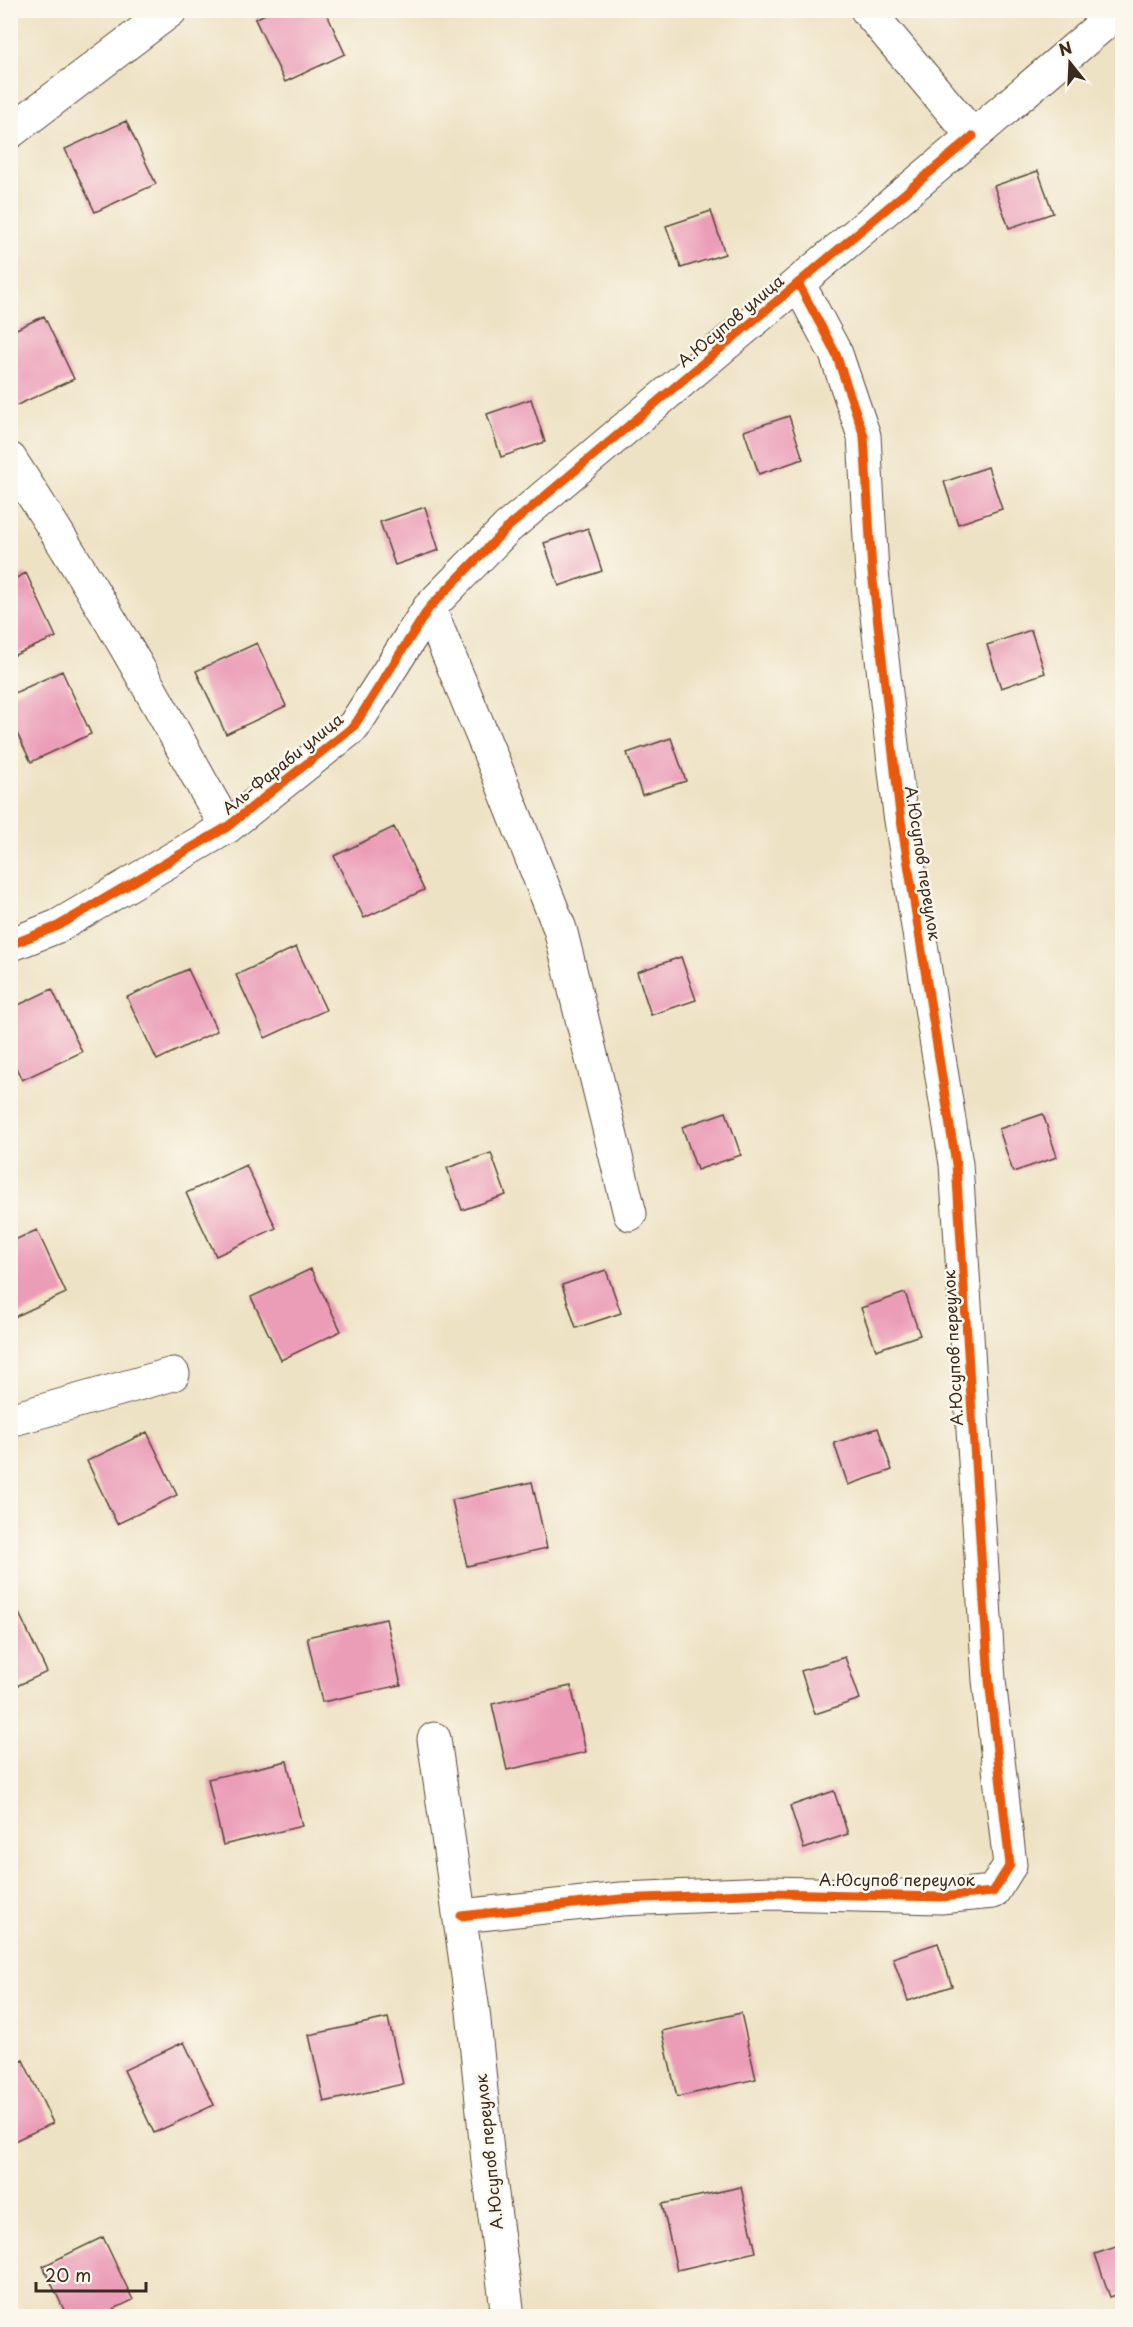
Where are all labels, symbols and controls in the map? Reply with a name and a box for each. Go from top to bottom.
north arrow [1040,33,1100,93]
text: N [1055,34,1075,61]
street label: А.Юсупов улица [672,268,788,372]
street label: Аль-Фараби улица [216,707,348,819]
street label: А.Юсупов переулок [900,784,948,942]
street label: А.Юсупов переулок [936,1269,968,1427]
street label: А.Юсупов переулок [819,1867,976,1891]
street label: А.Юсупов переулок [468,2073,508,2231]
scale bar [36,2255,146,2293]
text: 20 m [45,2261,91,2288]

